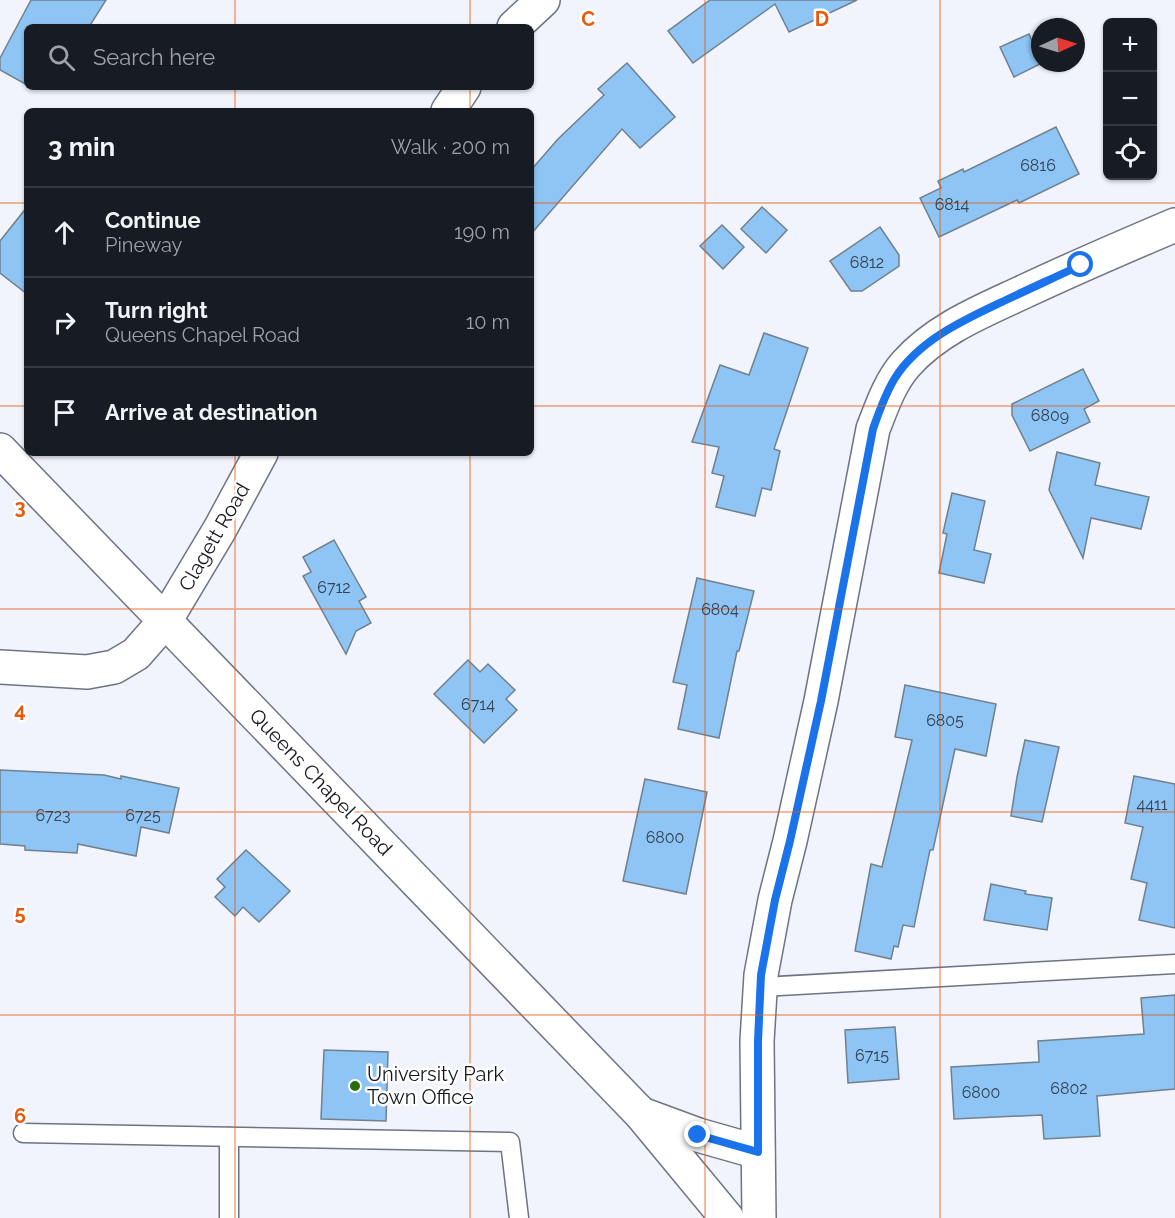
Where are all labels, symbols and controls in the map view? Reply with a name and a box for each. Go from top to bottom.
text: C [581,7,595,31]
text: D [815,7,829,31]
north arrow [1031,18,1085,72]
map controls [1103,18,1157,180]
button: + [1103,18,1157,72]
search box [24,24,534,90]
icon: search [45,41,78,74]
text: Search here [93,44,215,70]
button: − [1103,72,1157,126]
button: locate [1103,126,1157,180]
text: 3 min [48,132,115,162]
text: Walk · 200 m [391,135,510,159]
house number: 6816 [1020,156,1056,175]
house number: 6814 [935,195,970,214]
text: Continue [105,207,201,233]
icon: ahead [48,216,81,249]
text: 190 m [454,220,510,244]
text: Pineway [105,233,182,257]
route start [1067,251,1093,277]
house number: 6812 [850,253,884,272]
text: Turn right [105,297,208,323]
icon: right [48,306,81,339]
text: 10 m [466,310,510,334]
text: Queens Chapel Road [105,323,300,347]
icon: arrive [48,396,81,429]
text: Arrive at destination [105,399,318,425]
house number: 6809 [1031,406,1069,425]
street label: Clagett Road [173,479,255,595]
text: 3 [14,495,26,519]
house number: 6712 [317,578,351,597]
house number: 6804 [701,600,739,619]
house number: 6714 [461,695,495,714]
text: 4 [14,698,26,722]
street label: Queens Chapel Road [245,704,397,860]
house number: 6805 [926,711,964,730]
house number: 4411 [1136,795,1168,814]
house number: 6723 [35,806,71,825]
house number: 6725 [125,806,161,825]
house number: 6800 [646,828,684,847]
text: 5 [14,901,26,925]
house number: 6715 [855,1046,889,1065]
place label: University Park Town Office [367,1062,504,1109]
marker: University Park Town Office [348,1079,362,1093]
house number: 6802 [1050,1079,1088,1098]
house number: 6800 [962,1083,1000,1102]
text: 6 [14,1104,26,1128]
route end [684,1121,710,1147]

